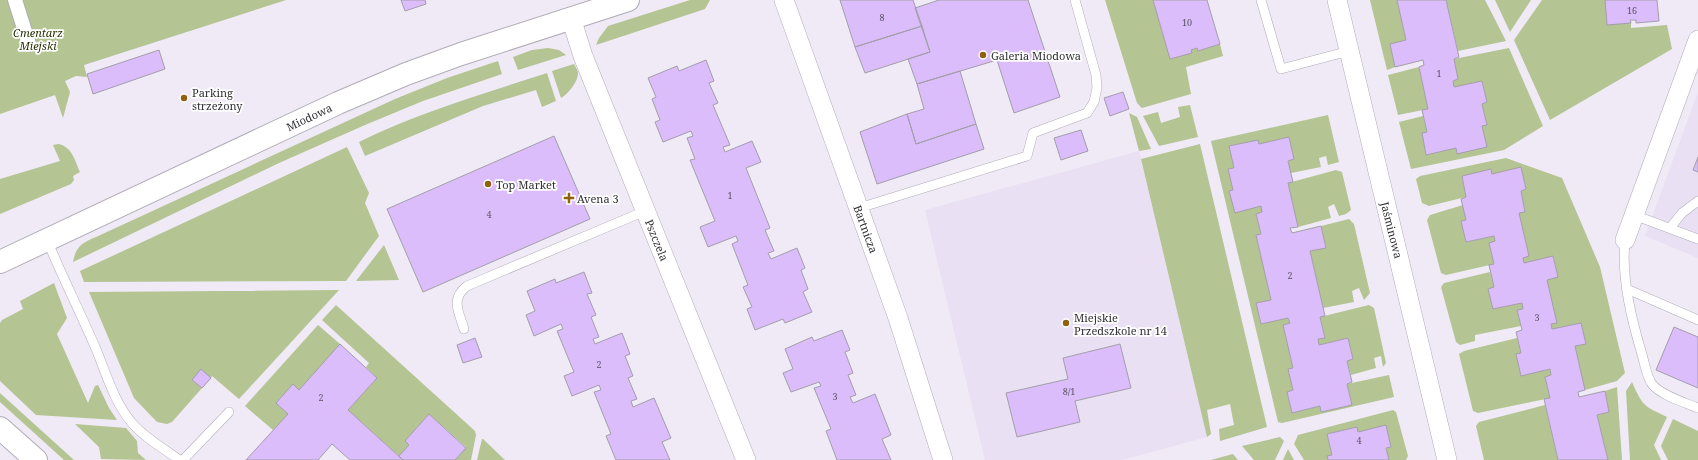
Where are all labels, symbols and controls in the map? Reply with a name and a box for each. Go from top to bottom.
house number: 16 [1627,4,1637,17]
house number: 8 [879,11,885,24]
house number: 10 [1182,16,1192,29]
park label: Cmentarz Miejski [13,25,63,53]
place label: Galeria Miodowa [991,48,1081,63]
marker: Galeria Miodowa [978,50,988,60]
house number: 1 [1436,67,1442,80]
place label: Parking strzeżony [192,85,243,113]
marker: Parking strzeżony [179,93,189,103]
street label: Miodowa [284,100,334,134]
place label: Top Market [496,177,556,192]
marker: Top Market [483,179,493,189]
house number: 1 [727,189,733,202]
place label: Avena 3 [577,191,619,206]
marker: Avena 3 [564,193,574,203]
street label: Jaśminowa [1377,199,1406,260]
street label: Bartnicza [850,203,882,255]
house number: 4 [486,208,492,221]
street label: Pszczela [642,217,672,263]
house number: 2 [1287,269,1293,282]
place label: Miejskie Przedszkole nr 14 [1074,310,1167,338]
house number: 3 [1534,311,1540,324]
marker: Miejskie Przedszkole nr 14 [1061,318,1071,328]
house number: 2 [596,358,602,371]
house number: 8/1 [1063,385,1075,398]
house number: 3 [832,390,838,403]
house number: 2 [318,391,324,404]
house number: 4 [1356,434,1362,447]

